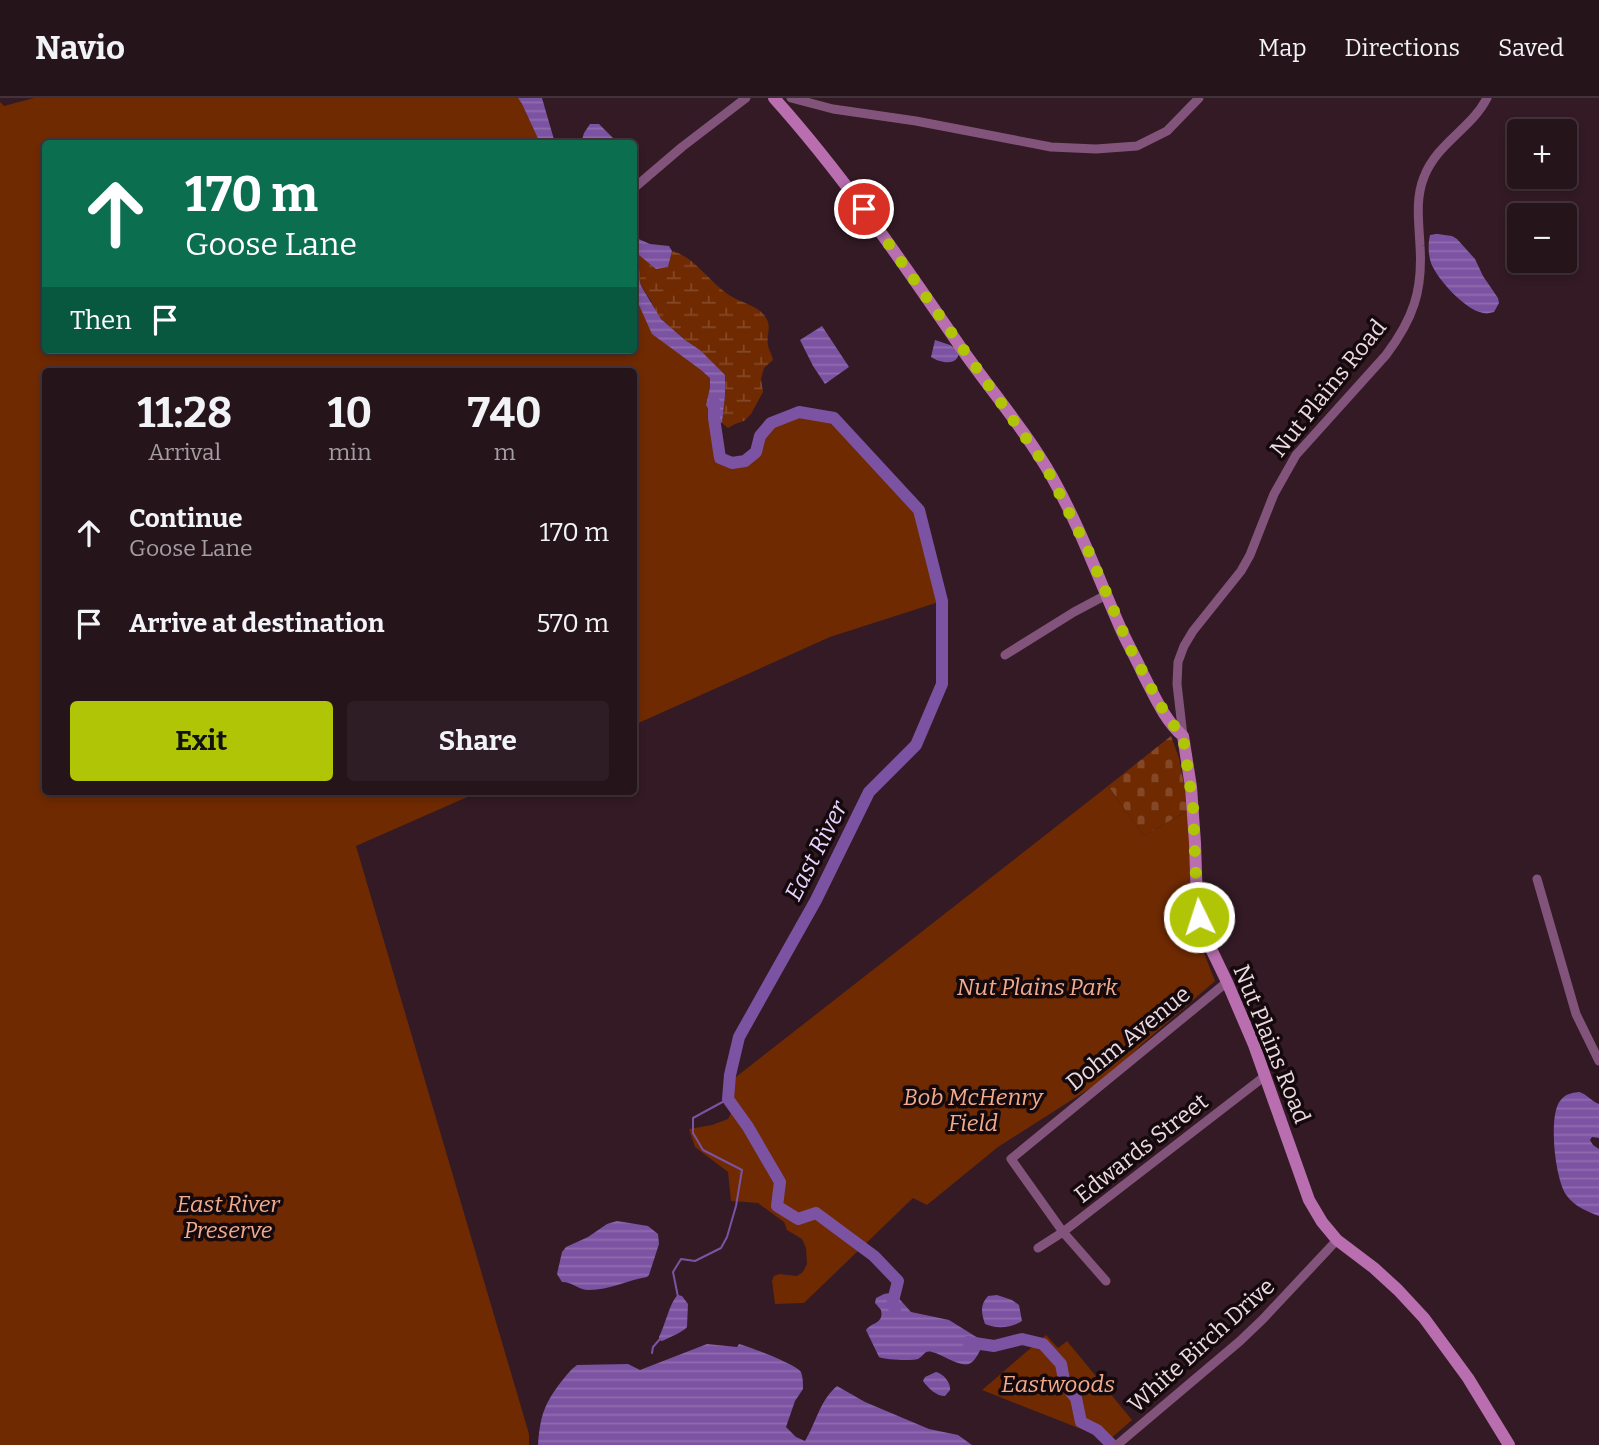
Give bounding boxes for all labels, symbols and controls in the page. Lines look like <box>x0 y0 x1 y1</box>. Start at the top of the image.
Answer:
text: Navio <box>35 28 125 68</box>
text: Map <box>1258 34 1307 62</box>
text: Directions <box>1345 34 1460 62</box>
text: Saved <box>1498 34 1564 62</box>
map controls <box>1507 119 1577 273</box>
button: + <box>1507 119 1577 189</box>
text: 170 m <box>185 165 318 224</box>
icon: ahead <box>70 168 161 259</box>
pin <box>834 179 894 239</box>
icon: arrive <box>845 190 883 228</box>
button: − <box>1507 203 1577 273</box>
text: Goose Lane <box>185 225 357 263</box>
icon: arrive <box>146 301 184 339</box>
text: Then <box>70 305 132 336</box>
street label: Nut Plains Road <box>1264 313 1392 462</box>
text: 11:28 <box>137 388 232 438</box>
text: 10 <box>327 388 372 438</box>
text: 740 <box>467 388 542 438</box>
text: Arrival <box>148 438 221 466</box>
text: min <box>328 438 372 466</box>
text: m <box>494 438 516 466</box>
text: Continue <box>129 503 243 534</box>
icon: ahead <box>70 514 108 552</box>
text: 170 m <box>539 517 609 548</box>
text: Goose Lane <box>129 534 253 562</box>
icon: arrive <box>70 605 108 643</box>
text: Arrive at destination <box>129 608 384 639</box>
text: 570 m <box>536 608 609 639</box>
button: Exit <box>70 701 333 781</box>
button: Share <box>347 701 609 781</box>
water label: East River <box>779 796 853 905</box>
position arrow <box>1162 880 1236 954</box>
street label: Nut Plains Road <box>1227 961 1317 1128</box>
park label: Nut Plains Park <box>957 973 1118 1001</box>
street label: Dohm Avenue <box>1060 980 1196 1096</box>
park label: Bob McHenry Field <box>903 1083 1044 1137</box>
street label: Edwards Street <box>1069 1087 1213 1209</box>
park label: East River Preserve <box>176 1190 281 1244</box>
street label: White Birch Drive <box>1122 1272 1280 1418</box>
park label: Eastwoods <box>1001 1370 1115 1398</box>

